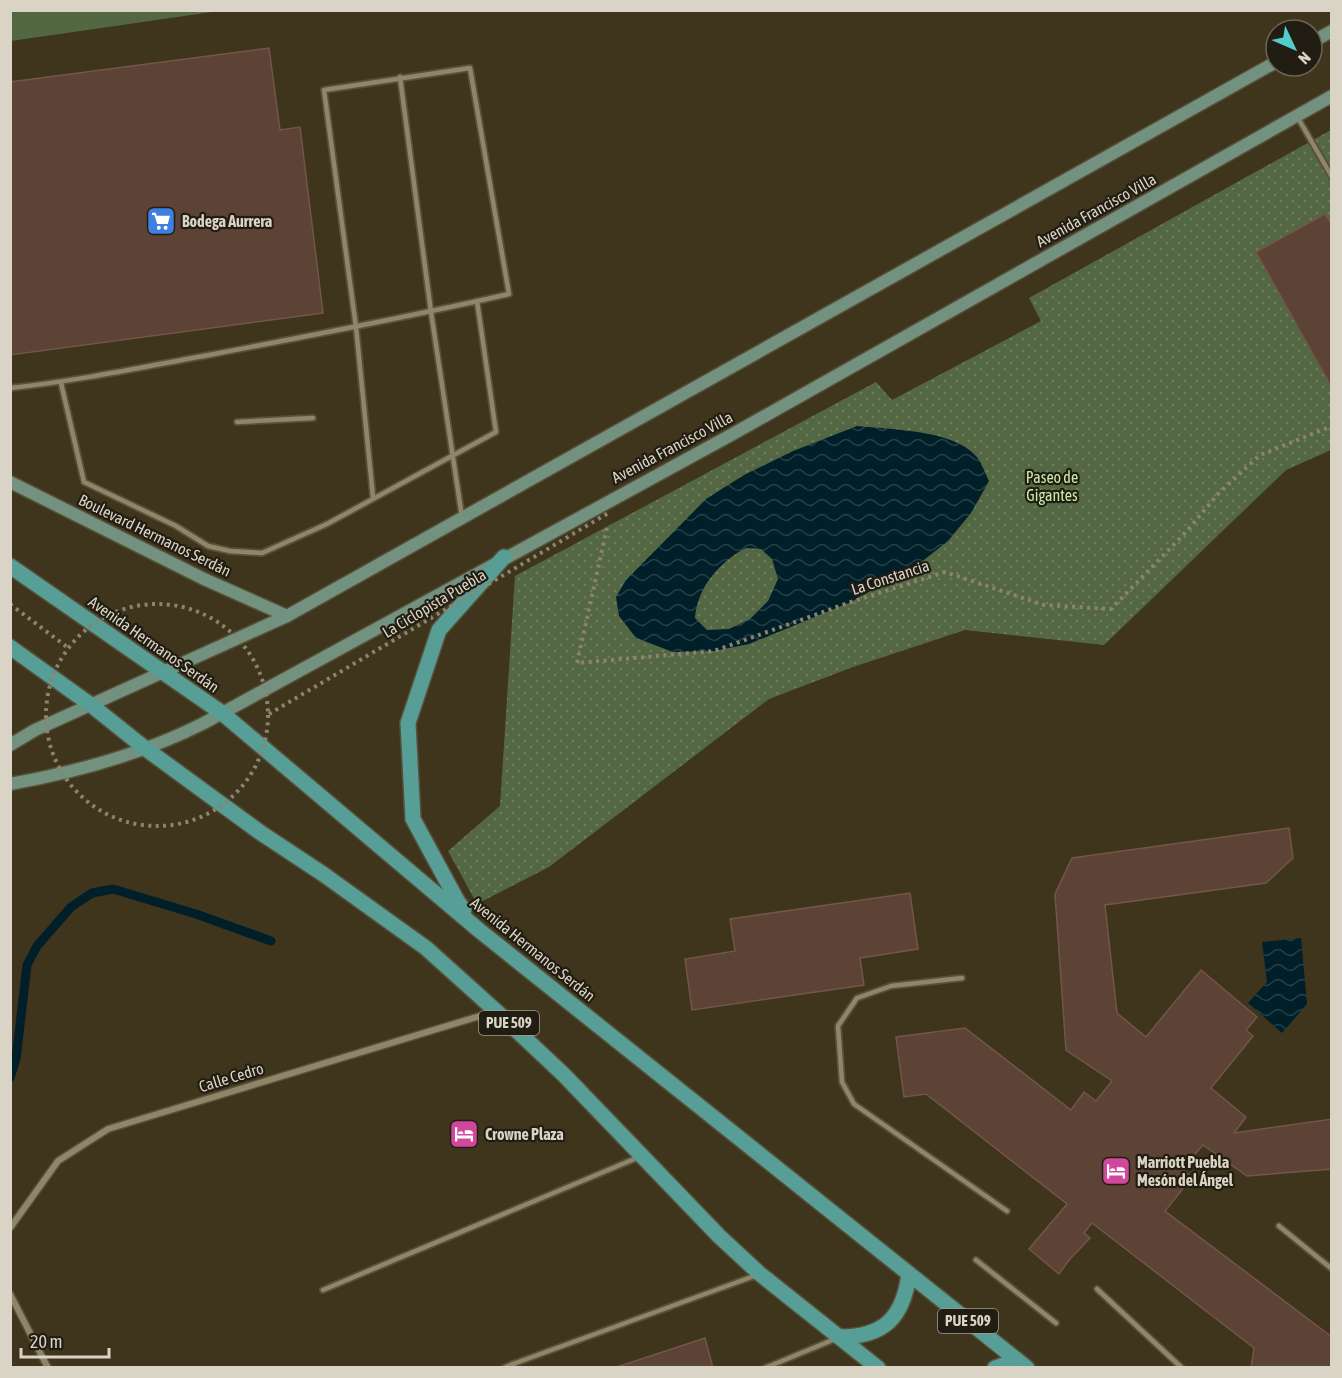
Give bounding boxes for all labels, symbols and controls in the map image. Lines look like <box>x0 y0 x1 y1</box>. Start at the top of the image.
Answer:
north arrow <box>1264 18 1324 78</box>
text: N <box>1295 49 1315 68</box>
street label: Avenida Francisco Villa <box>1033 170 1159 250</box>
supermarket icon: Bodega Aurrera <box>145 205 177 237</box>
place label: Bodega Aurrera <box>182 212 272 230</box>
street label: Avenida Francisco Villa <box>609 408 735 486</box>
park label: Paseo de Gigantes <box>1026 468 1078 505</box>
street label: Boulevard Hermanos Serdán <box>76 490 234 580</box>
street label: La Constancia <box>849 556 931 598</box>
street label: La Ciclopista Puebla <box>379 565 490 642</box>
street label: Avenida Hermanos Serdán <box>85 592 223 696</box>
street label: Avenida Hermanos Serdán <box>467 893 599 1005</box>
road number: PUE 509 <box>479 1011 539 1035</box>
street label: Calle Cedro <box>197 1059 265 1095</box>
hotel icon: Crowne Plaza <box>448 1118 480 1150</box>
place label: Crowne Plaza <box>485 1125 564 1143</box>
place label: Marriott Puebla Mesón del Ángel <box>1137 1153 1234 1189</box>
hotel icon: Marriott Puebla Mesón del Ángel <box>1100 1155 1132 1187</box>
road number: PUE 509 <box>938 1309 998 1333</box>
scale bar <box>21 1321 110 1359</box>
text: 20 m <box>30 1331 62 1352</box>

